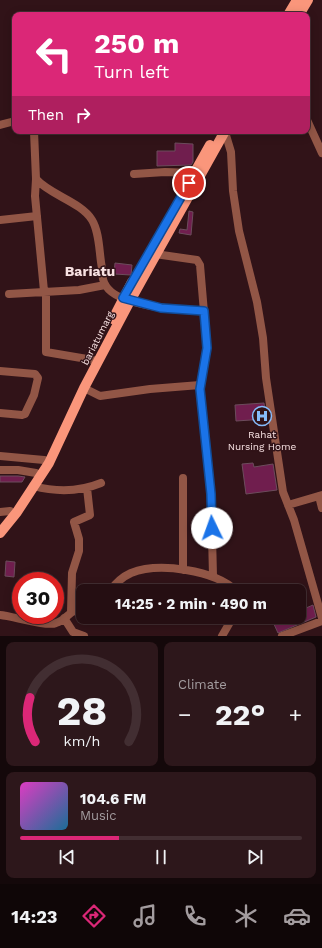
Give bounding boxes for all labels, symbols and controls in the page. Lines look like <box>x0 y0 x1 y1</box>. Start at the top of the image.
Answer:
text: 250 m <box>94 27 179 60</box>
icon: left <box>28 28 80 80</box>
text: Turn left <box>94 61 169 82</box>
icon: right <box>72 104 94 126</box>
text: Then <box>28 106 64 124</box>
pin <box>172 166 206 200</box>
icon: arrive <box>178 172 200 194</box>
district label: Bariatu <box>65 263 115 279</box>
street label: bariatumarg <box>79 309 116 367</box>
hospital icon: Rahat Nursing Home <box>251 405 273 427</box>
place label: Rahat Nursing Home <box>228 429 297 452</box>
position arrow <box>191 507 233 549</box>
speed limit sign: 30 <box>12 572 64 624</box>
text: 14:25 · 2 min · 490 m <box>115 595 267 613</box>
text: Climate <box>178 677 227 692</box>
text: 28 <box>57 686 107 735</box>
text: 22° <box>215 697 265 732</box>
text: − <box>178 702 191 727</box>
text: + <box>289 702 302 727</box>
text: km/h <box>64 733 100 749</box>
text: 104.6 FM <box>80 790 146 808</box>
text: Music <box>80 808 117 823</box>
icon: previous <box>56 846 78 868</box>
icon: pause <box>150 846 172 868</box>
icon: next <box>244 846 266 868</box>
icon: directions <box>80 902 108 930</box>
icon: music <box>131 902 159 930</box>
icon: phone <box>181 902 209 930</box>
icon: climate <box>232 902 260 930</box>
icon: car <box>283 902 311 930</box>
text: 14:23 <box>11 906 58 927</box>

